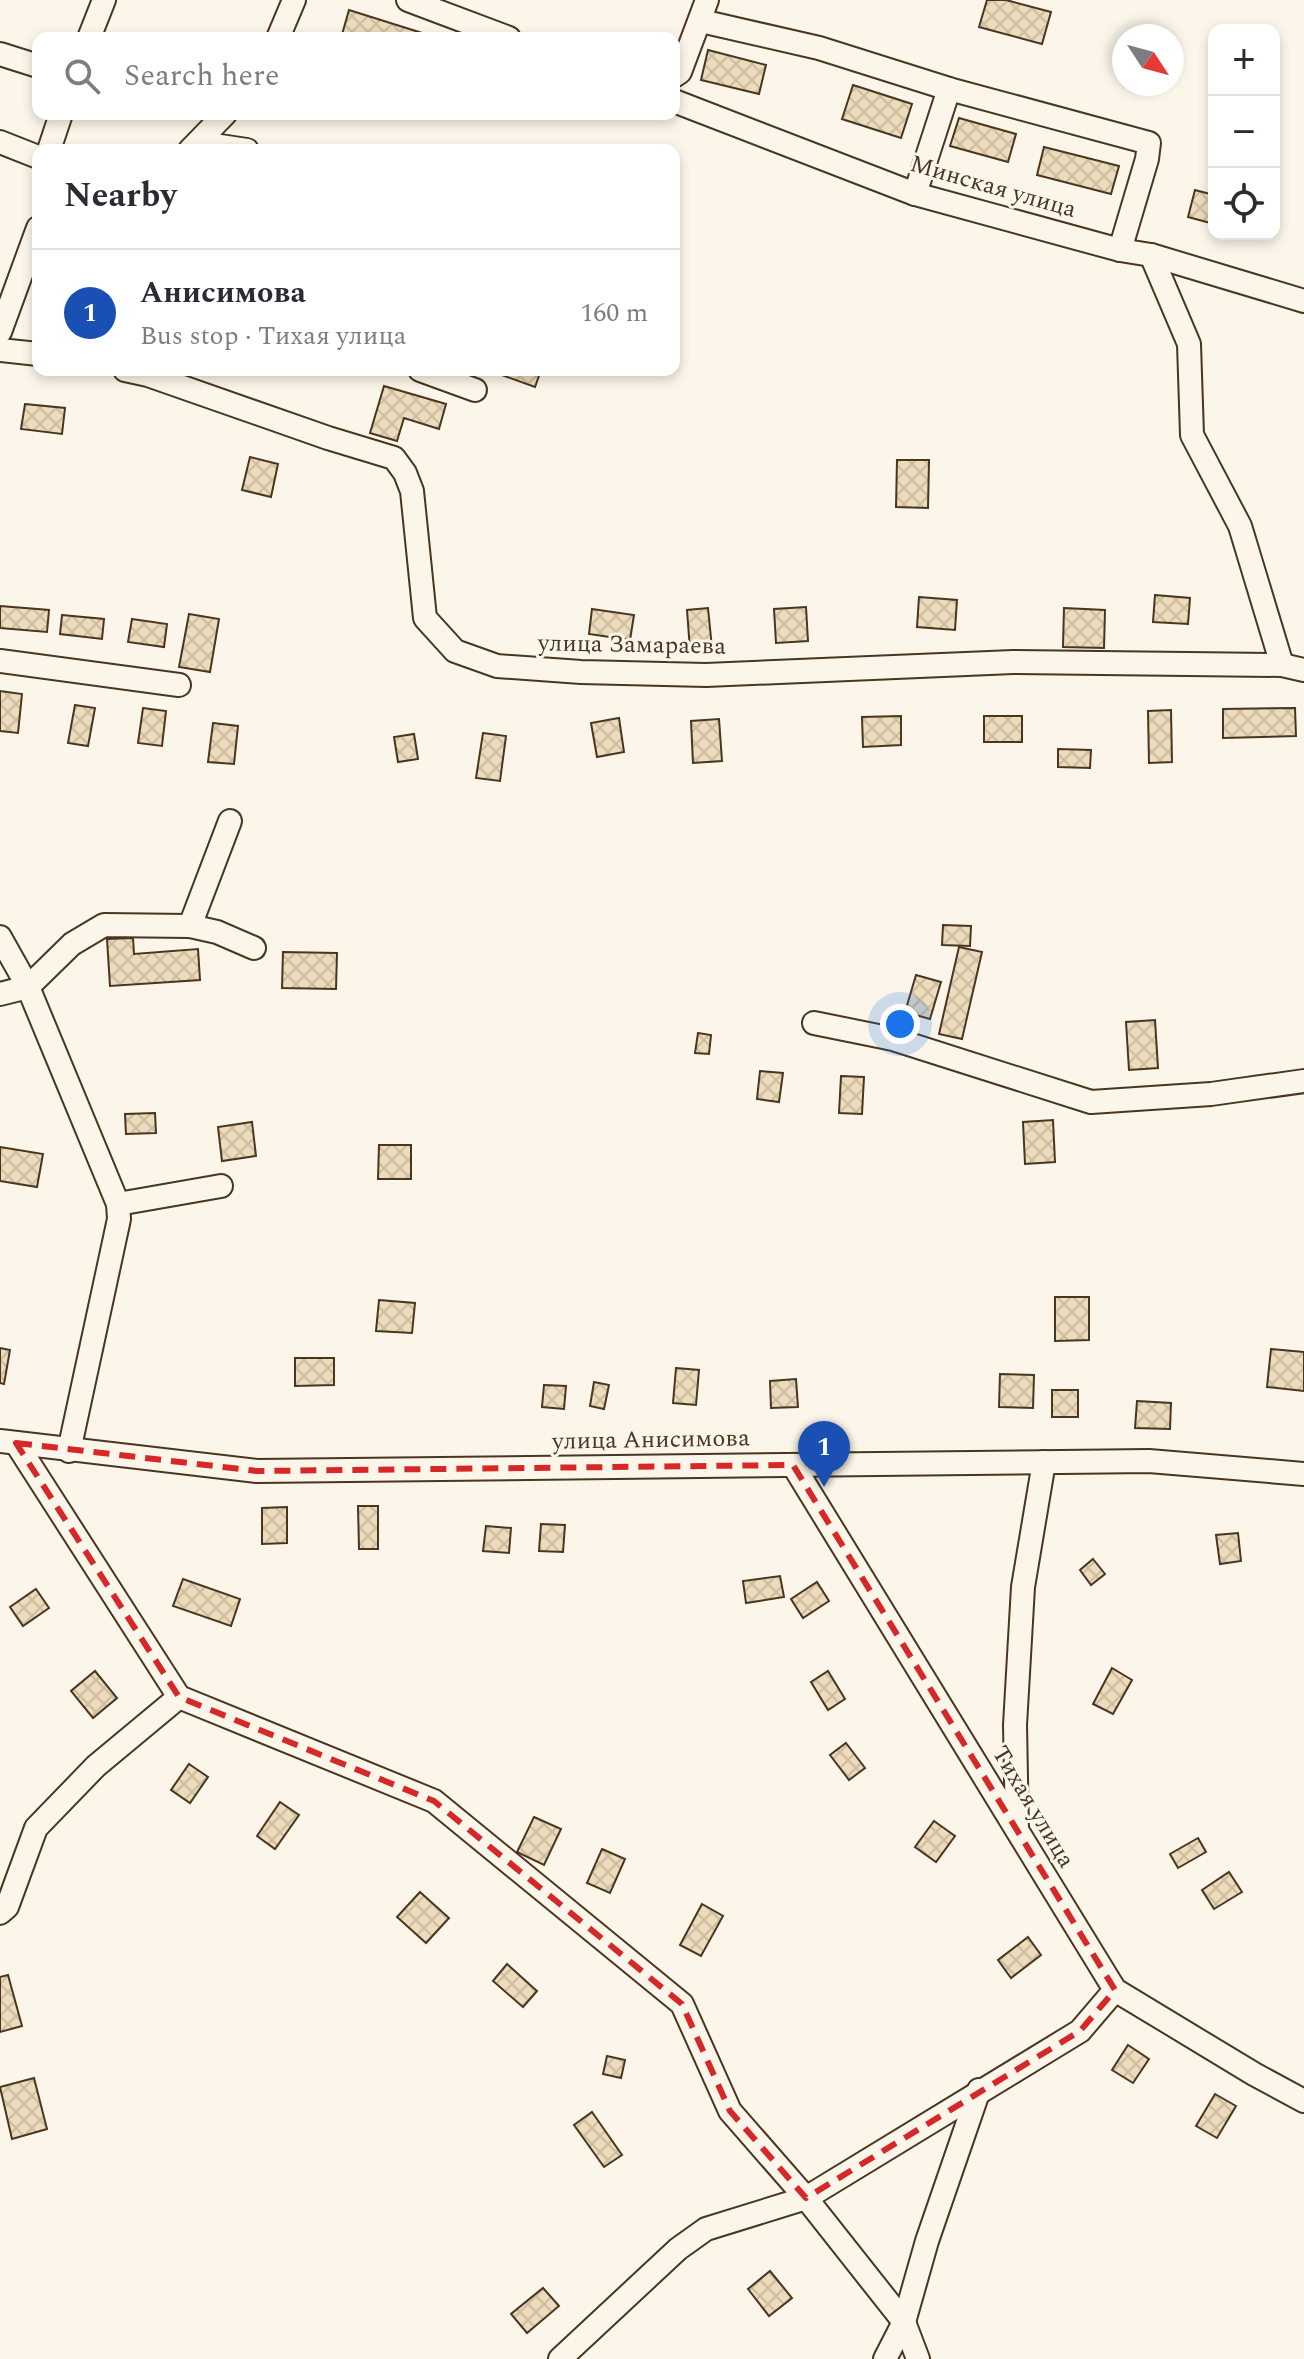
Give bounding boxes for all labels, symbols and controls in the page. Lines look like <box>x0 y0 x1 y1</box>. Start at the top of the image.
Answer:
north arrow <box>1112 24 1184 96</box>
map controls <box>1208 24 1280 240</box>
button: + <box>1208 24 1280 96</box>
search box <box>32 32 680 120</box>
text: Search here <box>124 53 280 99</box>
icon: search <box>60 54 104 98</box>
button: − <box>1208 96 1280 168</box>
street label: Минская улица <box>906 146 1081 228</box>
button: locate <box>1208 168 1280 240</box>
text: Nearby <box>64 170 177 222</box>
text: Анисимова <box>140 270 306 316</box>
text: 1 <box>83 293 97 333</box>
text: 160 m <box>580 293 648 333</box>
text: Bus stop · Тихая улица <box>140 316 406 356</box>
street label: улица Замараева <box>537 625 727 665</box>
your location <box>880 1004 920 1044</box>
street label: улица Анисимова <box>551 1420 750 1460</box>
pin: 1 <box>798 1421 850 1487</box>
street label: Тихая улица <box>982 1739 1084 1875</box>

